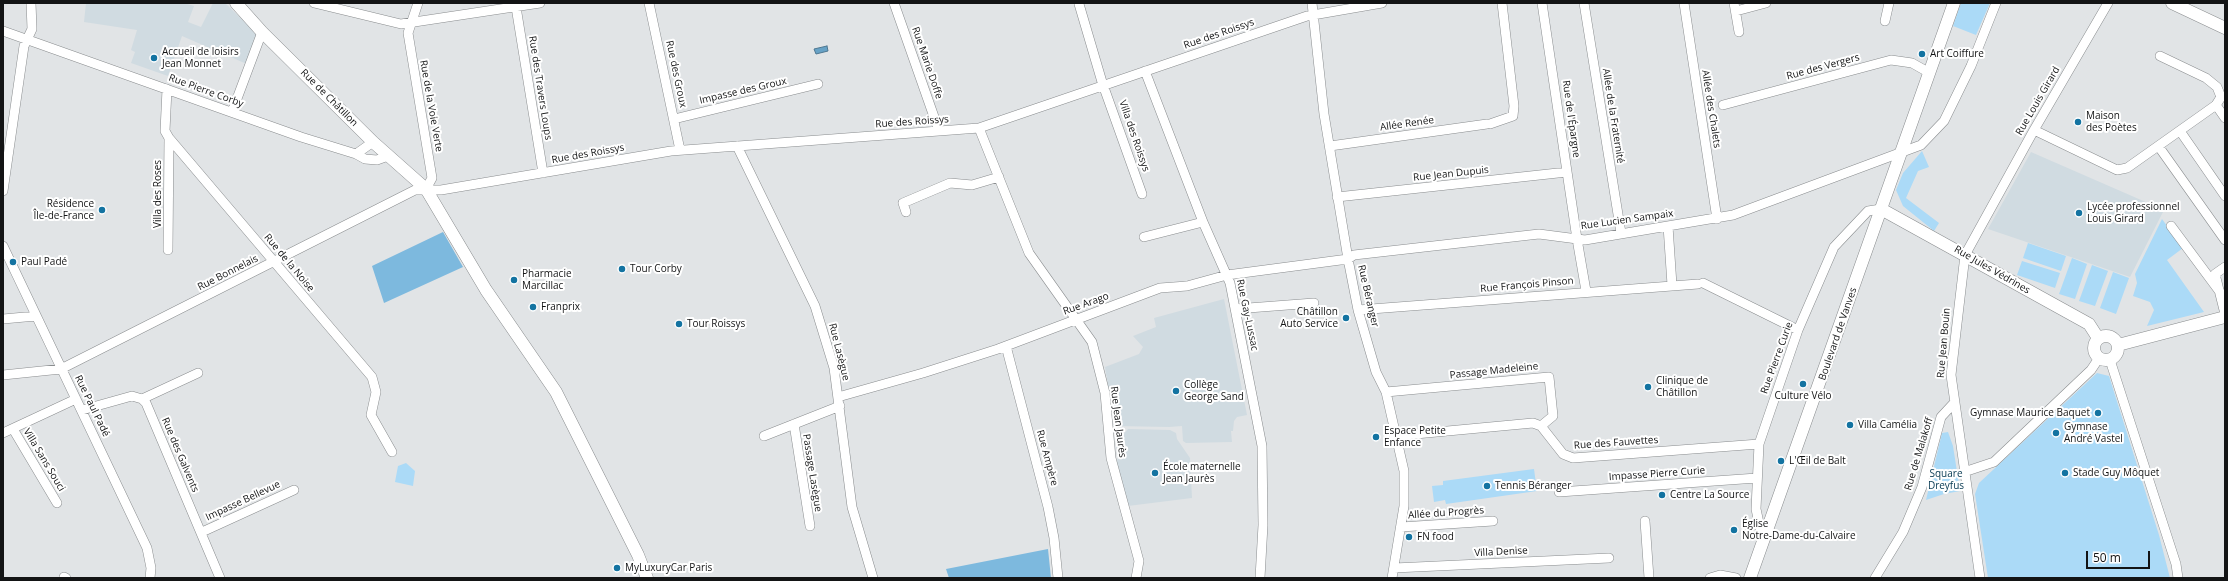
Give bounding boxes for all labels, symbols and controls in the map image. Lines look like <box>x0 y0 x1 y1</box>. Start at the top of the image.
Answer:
street label: Rue des Roissys <box>1182 16 1256 52</box>
street label: Rue Marie Doffe <box>909 25 945 101</box>
street label: Rue des Travers Loups <box>526 35 554 141</box>
street label: Rue des Groux <box>663 39 689 109</box>
place label: Accueil de loisirs Jean Monnet <box>162 46 239 70</box>
place label: Art Coiffure <box>1930 48 1984 60</box>
marker: Art Coiffure <box>1917 49 1927 59</box>
street label: Rue des Vergers <box>1785 51 1861 83</box>
marker: Accueil de loisirs Jean Monnet <box>149 53 159 63</box>
street label: Rue de la Voie Verte <box>417 59 445 153</box>
street label: Rue Louis Girard <box>2013 64 2063 138</box>
street label: Rue de Châtillon <box>298 67 360 129</box>
street label: Allée de la Fraternité <box>1600 68 1626 164</box>
street label: Allée des Chalets <box>1699 69 1723 149</box>
street label: Rue Pierre Corby <box>167 72 245 110</box>
street label: Impasse des Groux <box>698 75 788 107</box>
street label: Rue de l'Épargne <box>1560 80 1582 158</box>
street label: Villa des Roissys <box>1116 99 1152 173</box>
place label: Maison des Poètes <box>2086 110 2137 134</box>
street label: Rue des Roissys <box>875 113 949 131</box>
street label: Allée Renée <box>1379 114 1435 134</box>
marker: Maison des Poètes <box>2073 117 2083 127</box>
street label: Rue des Roissys <box>551 142 625 166</box>
street label: Villa des Roses <box>152 160 164 228</box>
street label: Rue Jean Dupuis <box>1413 164 1489 184</box>
place label: Résidence Île-de-France <box>34 198 94 222</box>
place label: Lycée professionnel Louis Girard <box>2087 201 2180 224</box>
marker: Résidence Île-de-France <box>97 205 107 215</box>
street label: Rue Lucien Sampaix <box>1580 208 1674 232</box>
marker: Lycée professionnel Louis Girard <box>2074 208 2084 218</box>
street label: Rue de la Noise <box>261 232 317 294</box>
street label: Rue Jules Védrines <box>1952 243 2032 297</box>
street label: Rue Bonnelais <box>196 253 260 293</box>
place label: Paul Padé <box>21 256 67 268</box>
marker: Paul Padé <box>8 257 18 267</box>
place label: Tour Corby <box>630 263 682 275</box>
marker: Tour Corby <box>617 264 627 274</box>
street label: Rue Béranger <box>1355 264 1381 328</box>
place label: Pharmacie Marcillac <box>522 268 572 292</box>
marker: Pharmacie Marcillac <box>509 275 519 285</box>
street label: Rue François Pinson <box>1480 275 1574 295</box>
street label: Rue Gay-Lussac <box>1234 278 1260 352</box>
street label: Boulevard de Vanves <box>1816 286 1860 382</box>
street label: Rue Arago <box>1061 290 1111 318</box>
place label: Franprix <box>541 301 580 313</box>
marker: Franprix <box>528 302 538 312</box>
place label: Châtillon Auto Service <box>1280 306 1338 330</box>
street label: Rue Jean Bouin <box>1935 307 1953 379</box>
marker: Châtillon Auto Service <box>1341 313 1351 323</box>
place label: Tour Roissys <box>687 318 745 330</box>
marker: Tour Roissys <box>674 319 684 329</box>
street label: Rue Pierre Curie <box>1758 320 1796 396</box>
street label: Rue Lasègue <box>826 322 852 382</box>
street label: Passage Madeleine <box>1449 360 1539 382</box>
street label: Rue Paul Padé <box>72 373 112 439</box>
place label: Clinique de Châtillon <box>1656 375 1708 398</box>
place label: Collège George Sand <box>1184 379 1244 402</box>
marker: Culture Vélo <box>1798 379 1808 389</box>
marker: Clinique de Châtillon <box>1643 382 1653 392</box>
street label: Rue Jean Jaurès <box>1108 386 1128 458</box>
marker: Collège George Sand <box>1171 386 1181 396</box>
place label: Culture Vélo <box>1774 390 1832 402</box>
place label: Gymnase Maurice Baquet <box>1970 407 2090 419</box>
marker: Gymnase Maurice Baquet <box>2093 408 2103 418</box>
street label: Rue des Galvents <box>159 416 201 494</box>
street label: Rue de Malakoff <box>1902 416 1936 492</box>
place label: Villa Camélia <box>1858 419 1917 431</box>
marker: Villa Camélia <box>1845 420 1855 430</box>
place label: Gymnase André Vastel <box>2064 421 2123 444</box>
place label: Espace Petite Enfance <box>1384 425 1446 448</box>
street label: Villa Sans Souci <box>21 426 67 494</box>
marker: Gymnase André Vastel <box>2051 428 2061 438</box>
street label: Rue Ampère <box>1034 429 1060 487</box>
marker: Espace Petite Enfance <box>1371 432 1381 442</box>
street label: Passage Lasègue <box>800 433 824 513</box>
street label: Rue des Fauvettes <box>1573 434 1659 452</box>
place label: L'Œil de Balt <box>1789 455 1846 467</box>
marker: L'Œil de Balt <box>1776 456 1786 466</box>
place label: École maternelle Jean Jaurès <box>1163 461 1241 484</box>
street label: Impasse Pierre Curie <box>1608 465 1706 483</box>
place label: Stade Guy Môquet <box>2073 467 2159 479</box>
marker: École maternelle Jean Jaurès <box>1150 468 1160 478</box>
park label: Square Dreyfus <box>1928 468 1964 492</box>
marker: Stade Guy Môquet <box>2060 468 2070 478</box>
street label: Impasse Bellevue <box>204 478 282 524</box>
place label: Tennis Béranger <box>1495 480 1571 492</box>
marker: Tennis Béranger <box>1482 481 1492 491</box>
place label: Centre La Source <box>1670 489 1749 501</box>
marker: Centre La Source <box>1657 490 1667 500</box>
street label: Allée du Progrès <box>1408 504 1484 522</box>
place label: Église Notre-Dame-du-Calvaire <box>1742 518 1856 542</box>
marker: Église Notre-Dame-du-Calvaire <box>1729 525 1739 535</box>
place label: FN food <box>1417 531 1454 543</box>
marker: FN food <box>1404 532 1414 542</box>
scale bar <box>2088 543 2152 569</box>
street label: Villa Denise <box>1474 545 1528 559</box>
text: 50 m <box>2093 549 2121 566</box>
place label: MyLuxuryCar Paris <box>625 562 712 574</box>
marker: MyLuxuryCar Paris <box>612 563 622 573</box>

